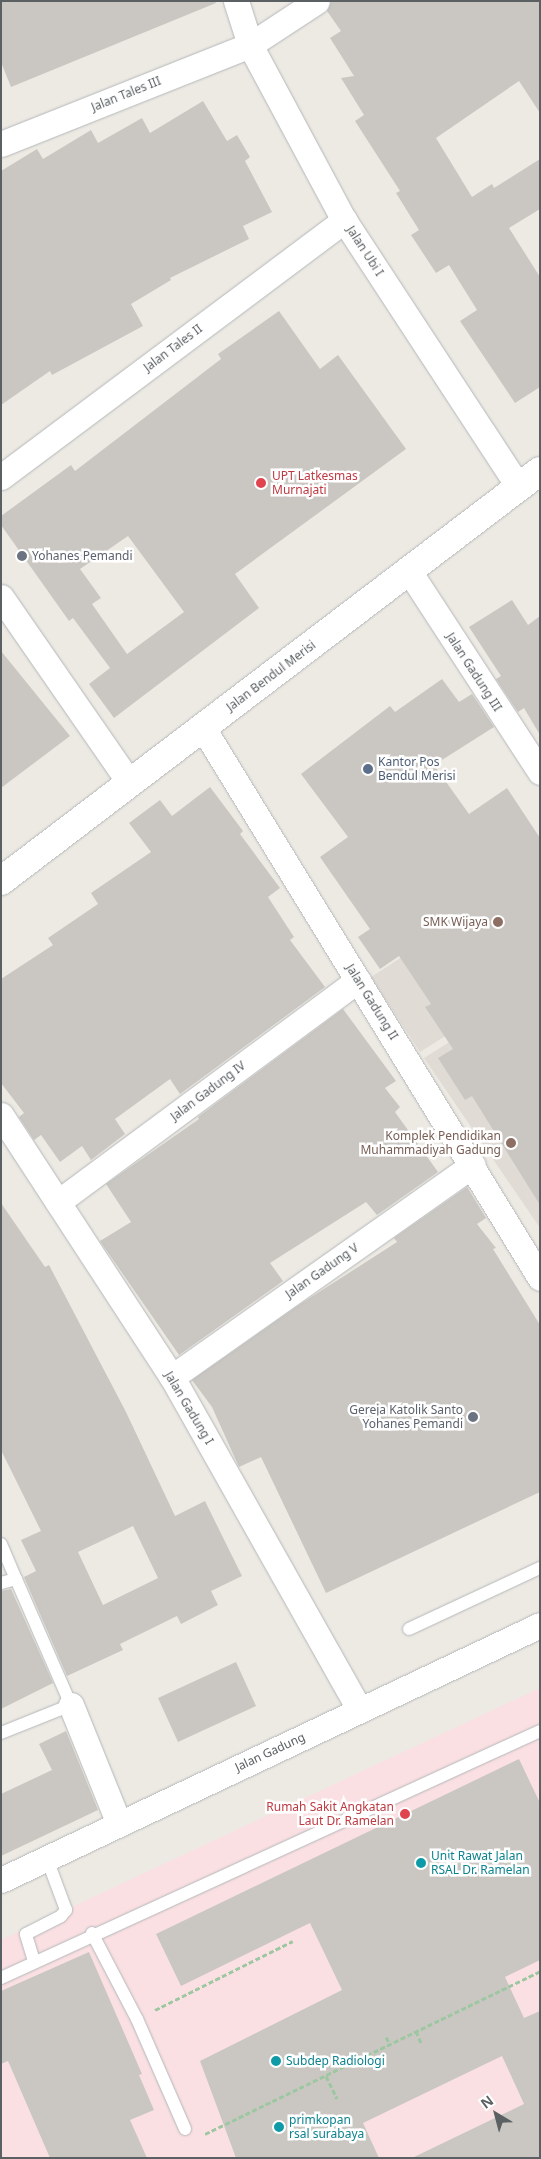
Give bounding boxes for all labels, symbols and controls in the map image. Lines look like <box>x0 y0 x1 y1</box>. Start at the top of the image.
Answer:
street label: Jalan Tales III <box>89 74 163 114</box>
street label: Jalan Ubi I <box>343 223 387 279</box>
street label: Jalan Tales II <box>141 321 205 375</box>
place label: UPT Latkesmas Murnajati <box>272 469 358 497</box>
marker: UPT Latkesmas Murnajati <box>254 476 268 490</box>
place label: Yohanes Pemandi <box>32 549 133 563</box>
marker: Yohanes Pemandi <box>16 550 28 562</box>
street label: Jalan Gadung III <box>443 630 505 714</box>
street label: Jalan Bendul Merisi <box>224 638 318 714</box>
place label: Kantor Pos Bendul Merisi <box>378 755 456 783</box>
marker: Kantor Pos Bendul Merisi <box>362 763 374 775</box>
place label: SMK Wijaya <box>423 915 488 929</box>
marker: SMK Wijaya <box>492 916 504 928</box>
street label: Jalan Gadung II <box>343 961 401 1043</box>
street label: Jalan Gadung IV <box>168 1058 248 1124</box>
place label: Komplek Pendidikan Muhammadiyah Gadung <box>360 1129 501 1157</box>
marker: Komplek Pendidikan Muhammadiyah Gadung <box>505 1137 517 1149</box>
street label: Jalan Gadung V <box>283 1241 361 1301</box>
street label: Jalan Gadung I <box>162 1369 216 1447</box>
place label: Gereja Katolik Santo Yohanes Pemandi <box>349 1403 463 1431</box>
marker: Gereja Katolik Santo Yohanes Pemandi <box>467 1411 479 1423</box>
street label: Jalan Gadung <box>233 1730 307 1774</box>
place label: Rumah Sakit Angkatan Laut Dr. Ramelan <box>266 1800 394 1828</box>
marker: Rumah Sakit Angkatan Laut Dr. Ramelan <box>398 1807 412 1821</box>
place label: Unit Rawat Jalan RSAL Dr. Ramelan <box>431 1849 530 1877</box>
marker: Unit Rawat Jalan RSAL Dr. Ramelan <box>415 1857 427 1869</box>
place label: Subdep Radiologi <box>286 2054 385 2068</box>
marker: Subdep Radiologi <box>270 2055 282 2067</box>
north arrow <box>471 2089 521 2139</box>
text: N <box>476 2091 497 2113</box>
place label: primkopan rsal surabaya <box>289 2113 364 2141</box>
marker: primkopan rsal surabaya <box>273 2121 285 2133</box>

